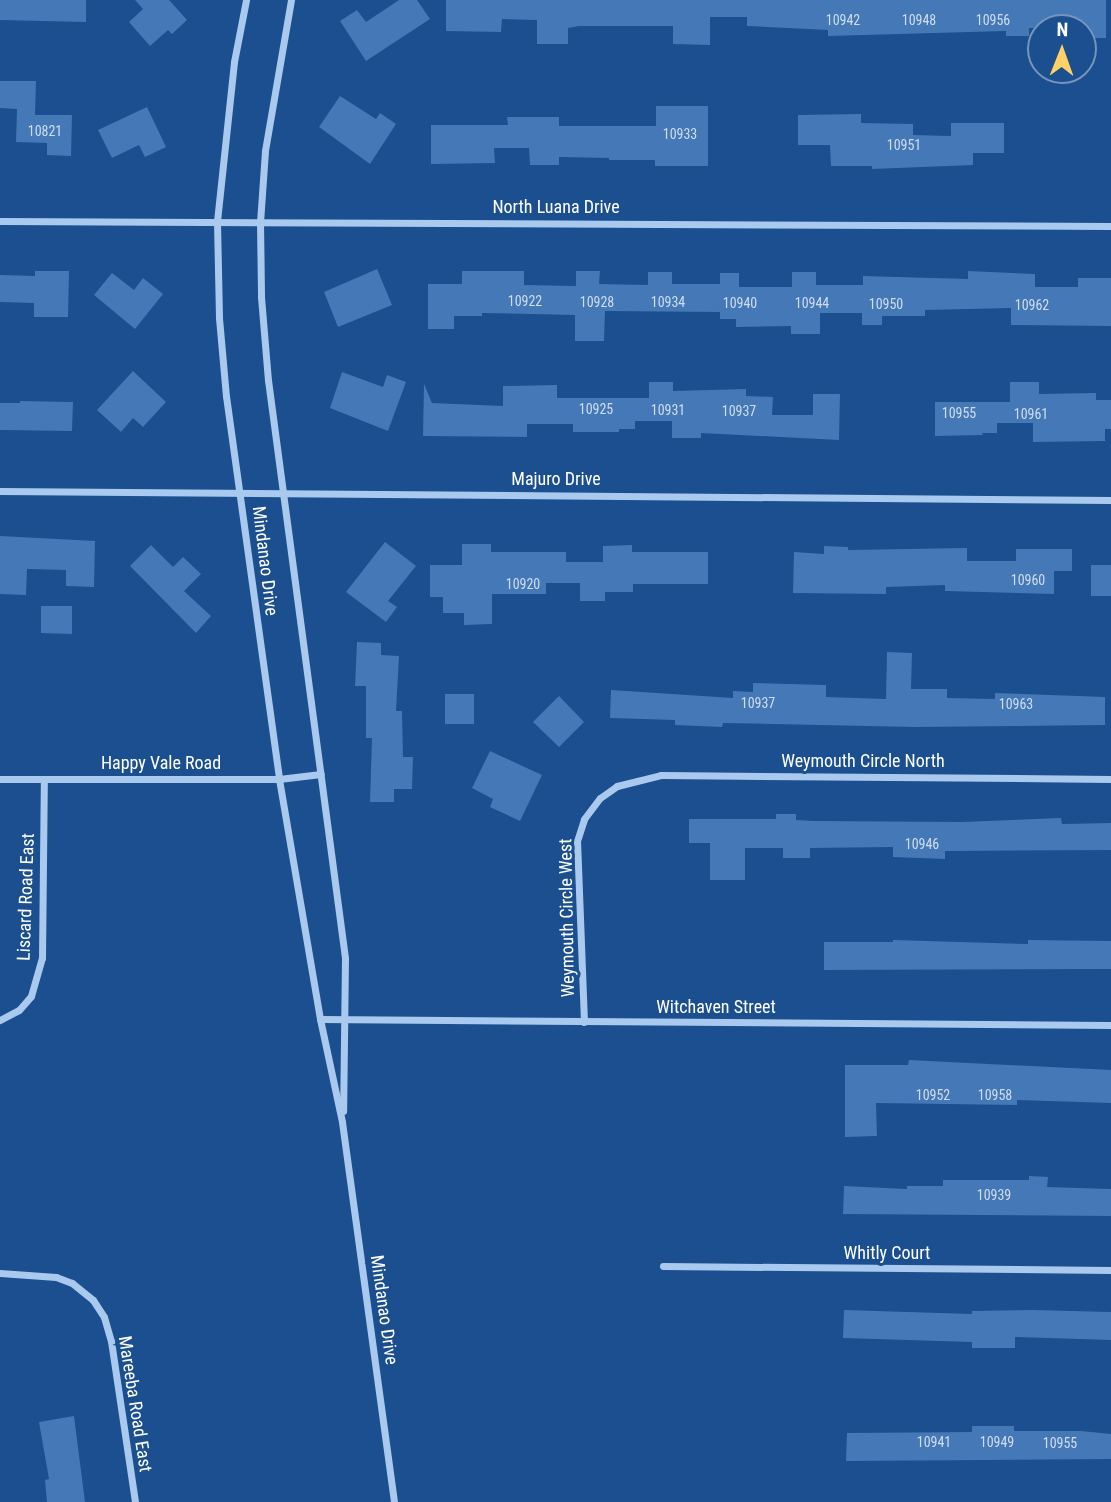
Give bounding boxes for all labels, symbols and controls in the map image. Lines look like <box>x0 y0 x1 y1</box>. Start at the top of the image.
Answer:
house number: 10942 <box>826 12 860 28</box>
house number: 10948 <box>902 12 936 28</box>
house number: 10956 <box>976 12 1010 28</box>
north arrow <box>1027 14 1097 84</box>
text: N <box>1056 18 1068 41</box>
house number: 10821 <box>28 123 62 139</box>
house number: 10933 <box>663 126 697 142</box>
house number: 10951 <box>887 137 921 153</box>
street label: North Luana Drive <box>492 196 620 218</box>
house number: 10922 <box>508 293 542 309</box>
house number: 10928 <box>580 294 614 310</box>
house number: 10934 <box>651 294 685 310</box>
house number: 10940 <box>723 295 757 311</box>
house number: 10944 <box>795 295 829 311</box>
house number: 10950 <box>869 296 903 312</box>
house number: 10962 <box>1015 297 1049 313</box>
house number: 10925 <box>579 401 613 417</box>
house number: 10931 <box>651 402 685 418</box>
house number: 10937 <box>722 403 756 419</box>
house number: 10955 <box>942 405 976 421</box>
house number: 10961 <box>1014 406 1048 422</box>
street label: Majuro Drive <box>511 468 601 490</box>
street label: Mindanao Drive <box>248 505 282 617</box>
house number: 10960 <box>1011 572 1045 588</box>
house number: 10920 <box>506 576 540 592</box>
house number: 10937 <box>741 695 775 711</box>
house number: 10963 <box>999 696 1033 712</box>
street label: Weymouth Circle North <box>781 750 945 772</box>
street label: Happy Vale Road <box>101 752 221 774</box>
street label: Liscard Road East <box>13 833 39 961</box>
house number: 10946 <box>905 836 939 852</box>
street label: Weymouth Circle West <box>555 838 579 998</box>
street label: Witchaven Street <box>656 996 776 1018</box>
house number: 10952 <box>916 1087 950 1103</box>
house number: 10958 <box>978 1087 1012 1103</box>
house number: 10939 <box>977 1187 1011 1203</box>
street label: Whitly Court <box>844 1242 930 1264</box>
street label: Mindanao Drive <box>366 1254 402 1366</box>
street label: Mareeba Road East <box>114 1334 156 1474</box>
house number: 10941 <box>917 1434 951 1450</box>
house number: 10949 <box>980 1434 1014 1450</box>
house number: 10955 <box>1043 1435 1077 1451</box>

